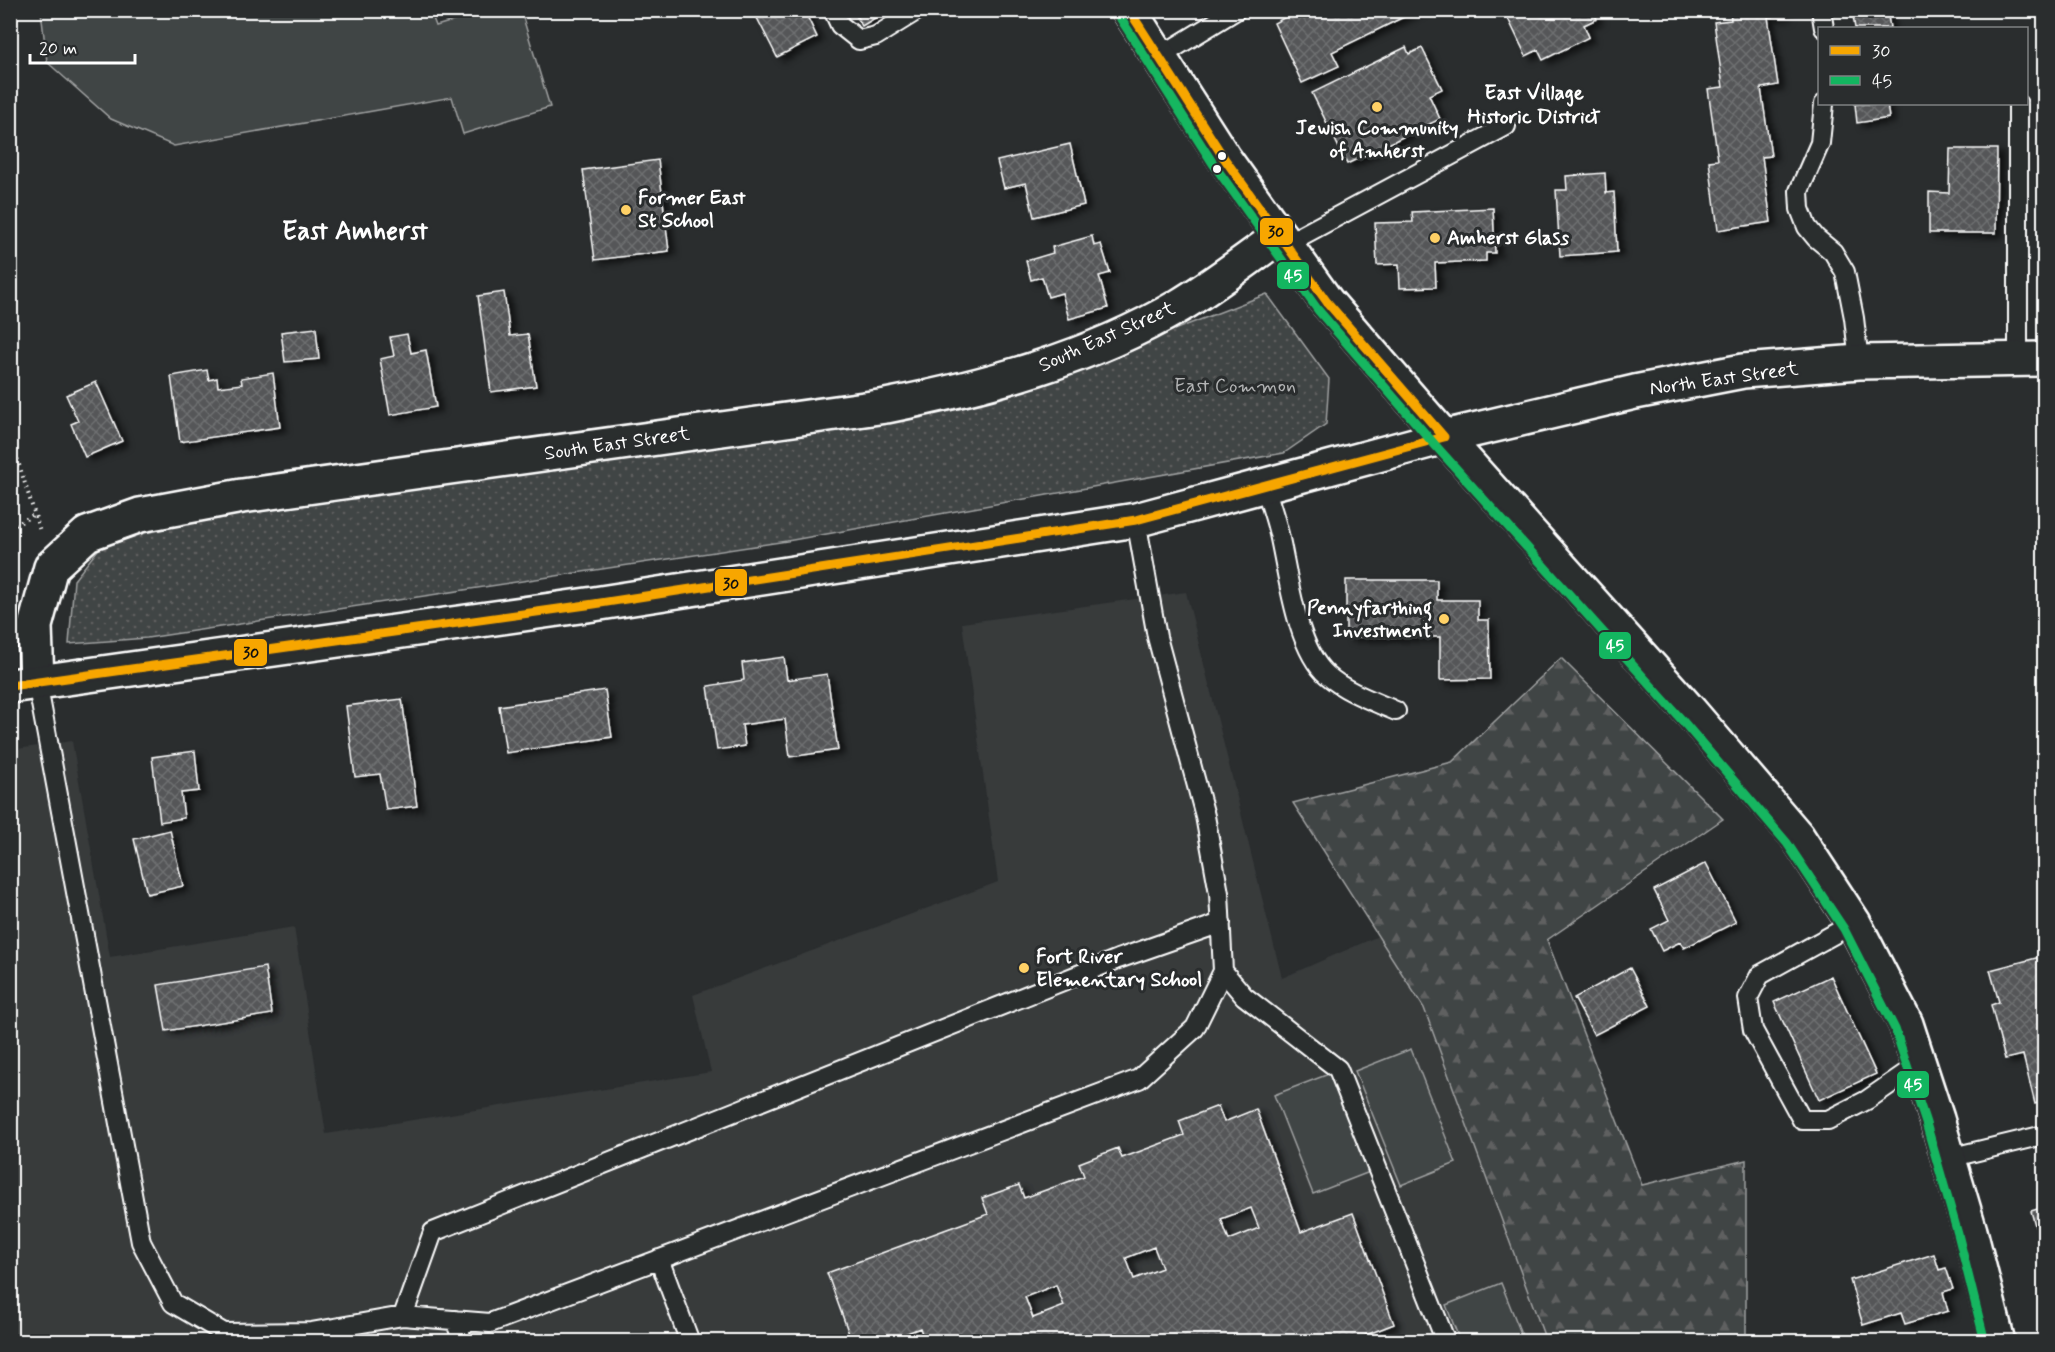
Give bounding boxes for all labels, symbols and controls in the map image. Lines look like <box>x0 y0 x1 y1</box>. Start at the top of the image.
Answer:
scale bar <box>30 27 135 65</box>
legend <box>1818 27 2028 105</box>
text: 20 m <box>39 37 77 61</box>
text: 30 <box>1872 40 1890 64</box>
text: 45 <box>1872 70 1892 94</box>
district label: East Village Historic District <box>1468 79 1601 131</box>
marker: Jewish Community of Amherst <box>1370 100 1384 114</box>
place label: Jewish Community of Amherst <box>1295 115 1459 165</box>
unlabelled marker <box>1216 150 1228 162</box>
unlabelled marker <box>1211 163 1223 175</box>
place label: Former East St School <box>638 185 746 235</box>
marker: Former East St School <box>619 203 633 217</box>
district label: East Amherst <box>282 215 429 249</box>
line badge: 30 <box>1259 217 1294 246</box>
text: 30 <box>1268 222 1284 243</box>
place label: Amherst Glass <box>1447 225 1569 252</box>
marker: Amherst Glass <box>1428 231 1442 245</box>
line badge: 45 <box>1276 261 1310 290</box>
text: 45 <box>1284 266 1302 287</box>
street label: South East Street <box>1034 295 1180 379</box>
street label: North East Street <box>1648 355 1800 403</box>
park label: East Common <box>1174 373 1296 400</box>
street label: South East Street <box>542 420 692 468</box>
line badge: 30 <box>714 568 748 597</box>
text: 30 <box>723 574 739 595</box>
place label: Pennyfarthing Investment <box>1307 595 1433 645</box>
marker: Pennyfarthing Investment <box>1437 612 1451 626</box>
line badge: 45 <box>1598 631 1632 660</box>
text: 45 <box>1606 636 1624 657</box>
line badge: 30 <box>233 638 268 667</box>
text: 30 <box>243 643 259 664</box>
place label: Fort River Elementary School <box>1036 944 1202 994</box>
marker: Fort River Elementary School <box>1017 961 1031 975</box>
line badge: 45 <box>1896 1070 1930 1099</box>
text: 45 <box>1904 1075 1922 1096</box>

